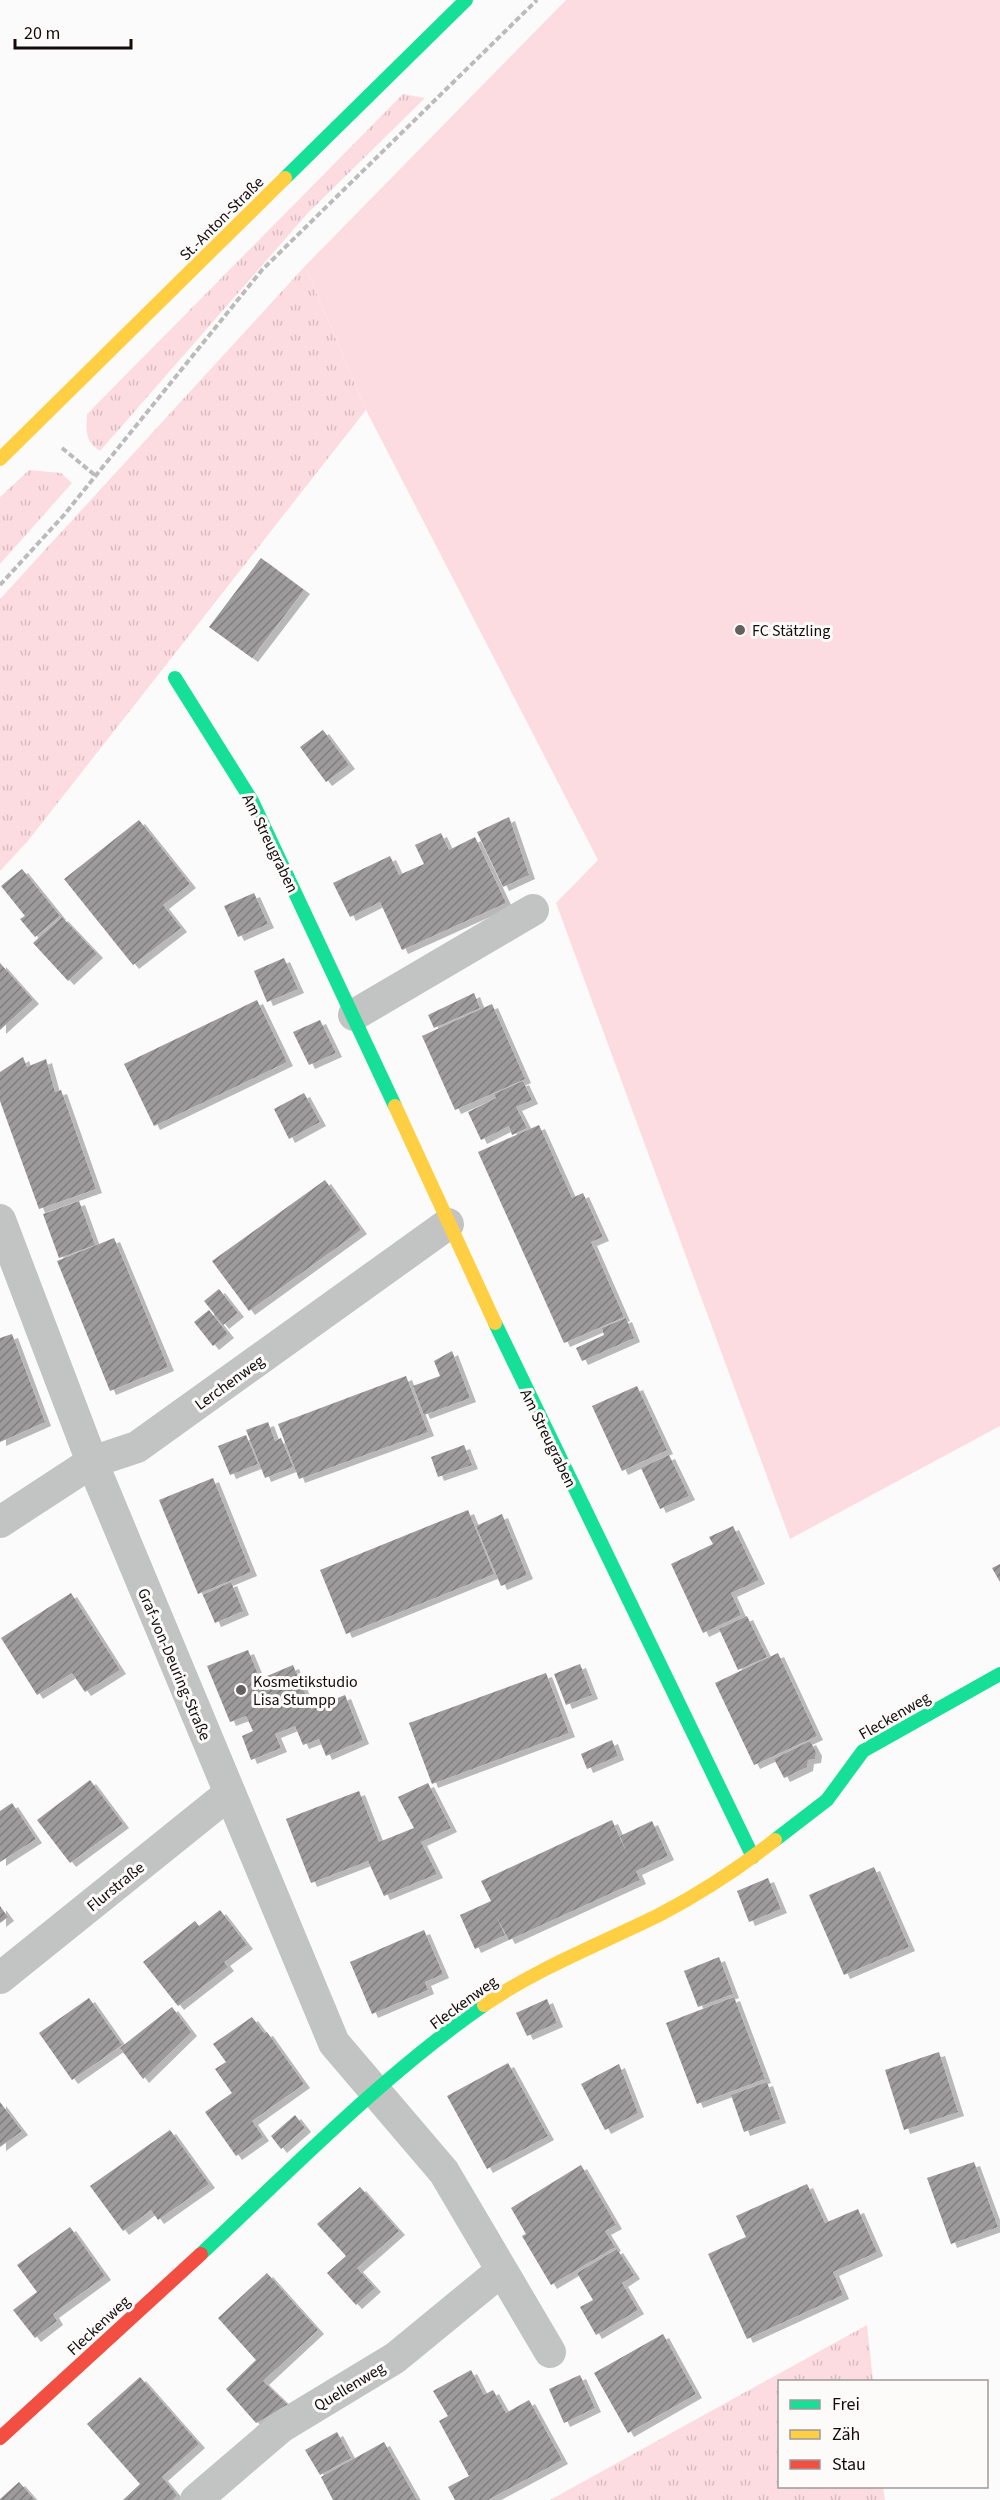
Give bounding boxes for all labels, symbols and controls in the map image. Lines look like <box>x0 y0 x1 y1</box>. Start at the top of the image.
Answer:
scale bar <box>15 12 130 50</box>
text: 20 m <box>24 21 60 46</box>
street label: St.-Anton-Straße <box>175 172 269 266</box>
place label: FC Stätzling <box>752 620 830 642</box>
marker: FC Stätzling <box>733 623 747 637</box>
street label: Am Streugraben <box>237 790 304 897</box>
street label: Lerchenweg <box>190 1350 269 1415</box>
street label: Am Streugraben <box>515 1385 582 1492</box>
street label: Graf-von-Deuring-Straße <box>132 1585 216 1744</box>
place label: Kosmetikstudio Lisa Stumpp <box>253 1671 358 1711</box>
marker: Kosmetikstudio Lisa Stumpp <box>234 1683 248 1697</box>
street label: Fleckenweg <box>855 1687 934 1745</box>
street label: Flurstraße <box>82 1857 149 1917</box>
street label: Fleckenweg <box>425 1971 502 2035</box>
street label: Fleckenweg <box>62 2291 135 2361</box>
street label: Quellenweg <box>310 2357 389 2417</box>
legend <box>778 2380 988 2488</box>
text: Frei <box>832 2392 860 2417</box>
text: Zäh <box>832 2422 860 2447</box>
text: Stau <box>832 2452 866 2477</box>

